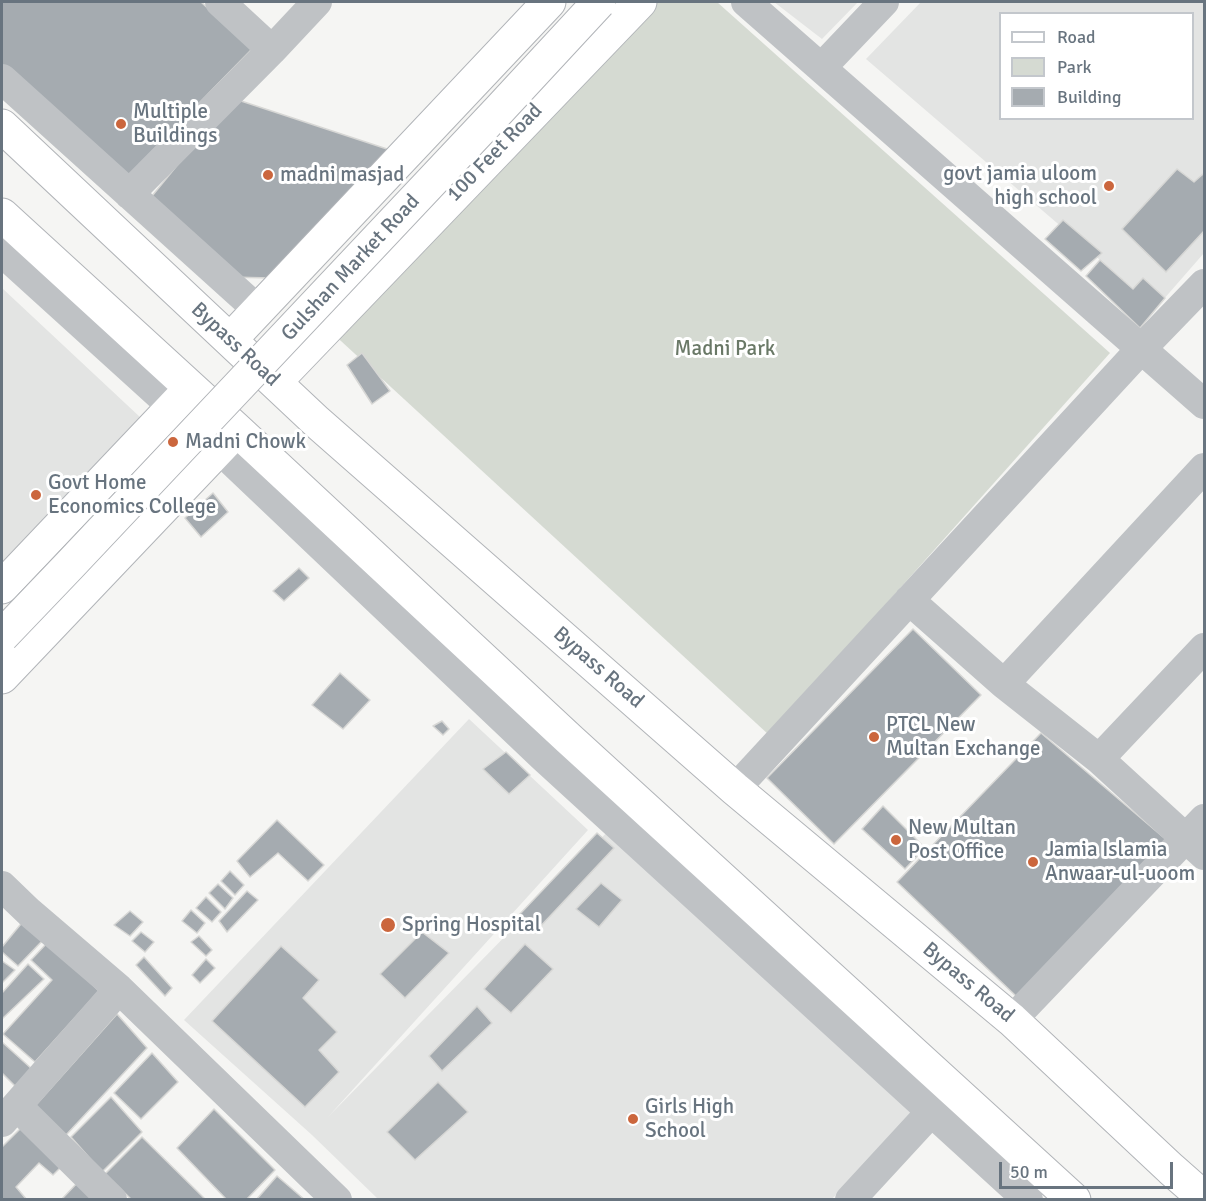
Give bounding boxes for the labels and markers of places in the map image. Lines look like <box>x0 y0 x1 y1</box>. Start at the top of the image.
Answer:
place label: Multiple Buildings <box>133 99 217 149</box>
marker: Multiple Buildings <box>114 117 128 131</box>
place label: govt jamia uloom high school <box>943 161 1097 211</box>
place label: madni masjad <box>280 162 404 188</box>
marker: madni masjad <box>261 168 275 182</box>
marker: govt jamia uloom high school <box>1102 179 1116 193</box>
place label: Madni Chowk <box>185 429 306 455</box>
marker: Madni Chowk <box>166 435 180 449</box>
place label: Govt Home Economics College <box>48 470 216 520</box>
marker: Govt Home Economics College <box>29 488 43 502</box>
place label: PTCL New Multan Exchange <box>886 712 1041 762</box>
marker: PTCL New Multan Exchange <box>867 730 881 744</box>
place label: New Multan Post Office <box>908 815 1016 865</box>
marker: New Multan Post Office <box>889 833 903 847</box>
place label: Jamia Islamia Anwaar-ul-uoom <box>1045 837 1195 887</box>
marker: Jamia Islamia Anwaar-ul-uoom <box>1026 855 1040 869</box>
place label: Spring Hospital <box>402 912 541 938</box>
marker: Spring Hospital <box>379 916 397 934</box>
place label: Girls High School <box>645 1094 734 1144</box>
marker: Girls High School <box>626 1112 640 1126</box>

